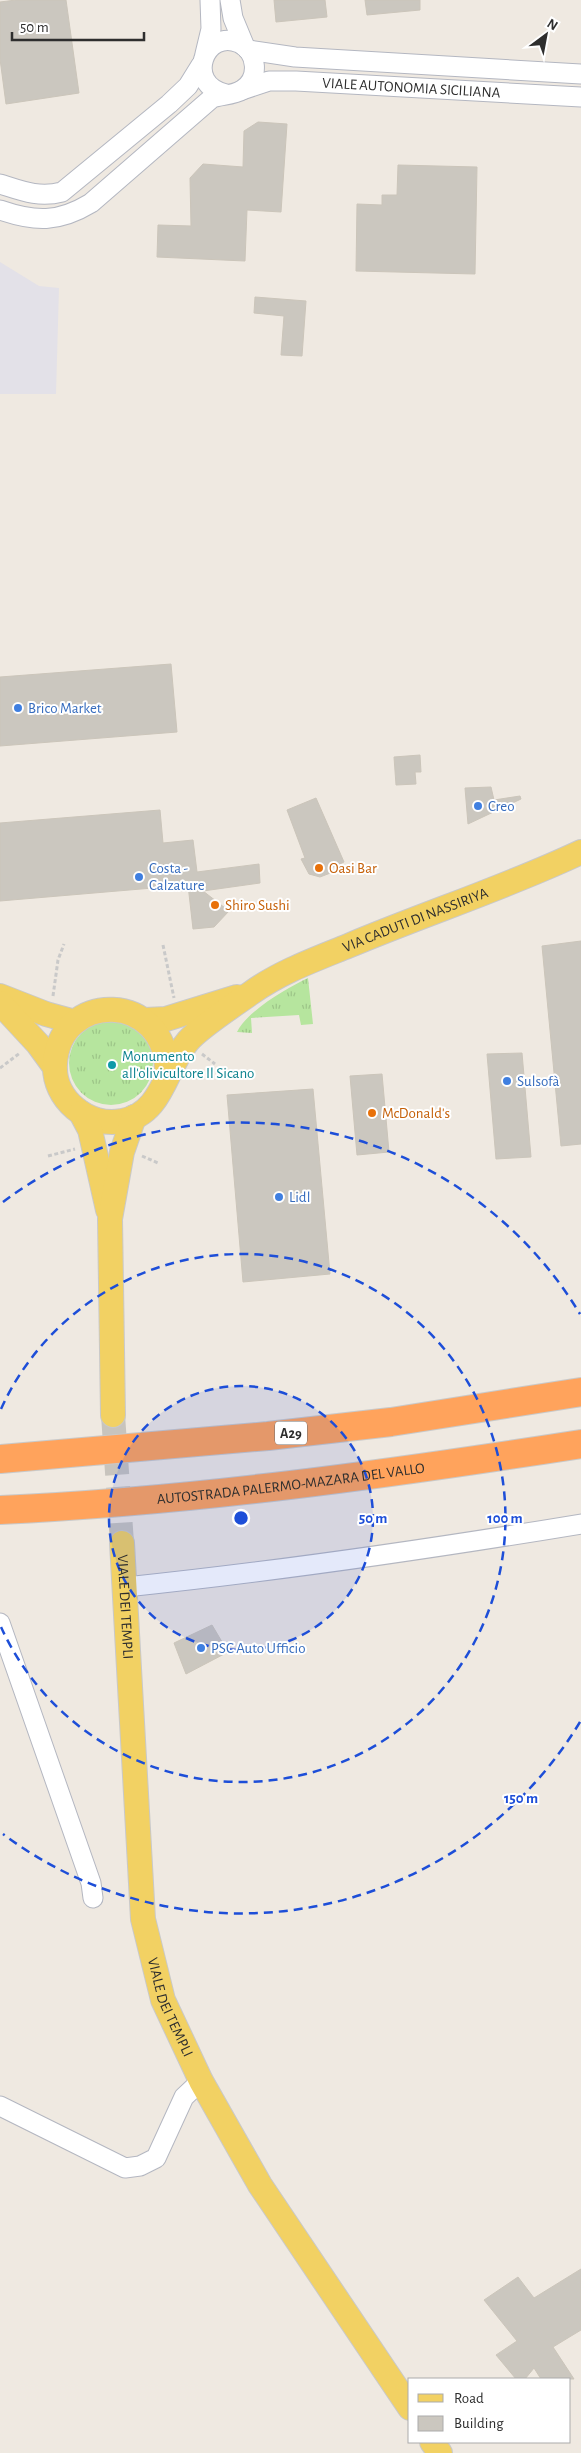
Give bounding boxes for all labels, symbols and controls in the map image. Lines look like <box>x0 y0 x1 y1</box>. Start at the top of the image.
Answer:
scale bar <box>12 10 145 42</box>
north arrow <box>521 10 571 60</box>
text: N <box>545 16 560 33</box>
text: 50 m <box>20 20 49 35</box>
street label: VIALE AUTONOMIA SICILIANA <box>322 75 501 100</box>
place label: Brico Market <box>28 701 102 716</box>
marker: Brico Market <box>12 702 24 714</box>
place label: Creo <box>488 799 515 814</box>
marker: Creo <box>472 800 484 812</box>
place label: Costa - Calzature <box>149 861 205 893</box>
place label: Oasi Bar <box>329 861 377 876</box>
marker: Oasi Bar <box>313 862 325 874</box>
marker: Costa - Calzature <box>133 871 145 883</box>
street label: VIA CADUTI DI NASSIRIYA <box>341 885 491 955</box>
place label: Shiro Sushi <box>225 898 290 913</box>
marker: Shiro Sushi <box>209 899 221 911</box>
place label: Monumento all'olivicultore Il Sicano <box>122 1049 254 1081</box>
marker: Monumento all'olivicultore Il Sicano <box>106 1059 118 1071</box>
place label: Sulsofà <box>517 1074 559 1089</box>
marker: Sulsofà <box>501 1075 513 1087</box>
place label: McDonald's <box>382 1106 450 1121</box>
marker: McDonald's <box>366 1107 378 1119</box>
place label: Lidl <box>289 1190 310 1205</box>
marker: Lidl <box>273 1191 285 1203</box>
road number: A29 <box>275 1422 307 1445</box>
street label: AUTOSTRADA PALERMO-MAZARA DEL VALLO <box>156 1460 426 1507</box>
centre of rings <box>232 1509 250 1527</box>
text: 50 m <box>359 1511 387 1526</box>
text: 100 m <box>487 1511 523 1526</box>
street label: VIALE DEI TEMPLI <box>115 1554 135 1660</box>
place label: PSC Auto Ufficio <box>211 1641 306 1656</box>
marker: PSC Auto Ufficio <box>195 1642 207 1654</box>
text: 150 m <box>504 1791 538 1806</box>
street label: VIALE DEI TEMPLI <box>145 1956 195 2059</box>
legend <box>408 2378 571 2443</box>
text: Road <box>454 2391 484 2406</box>
text: Building <box>454 2416 504 2431</box>

